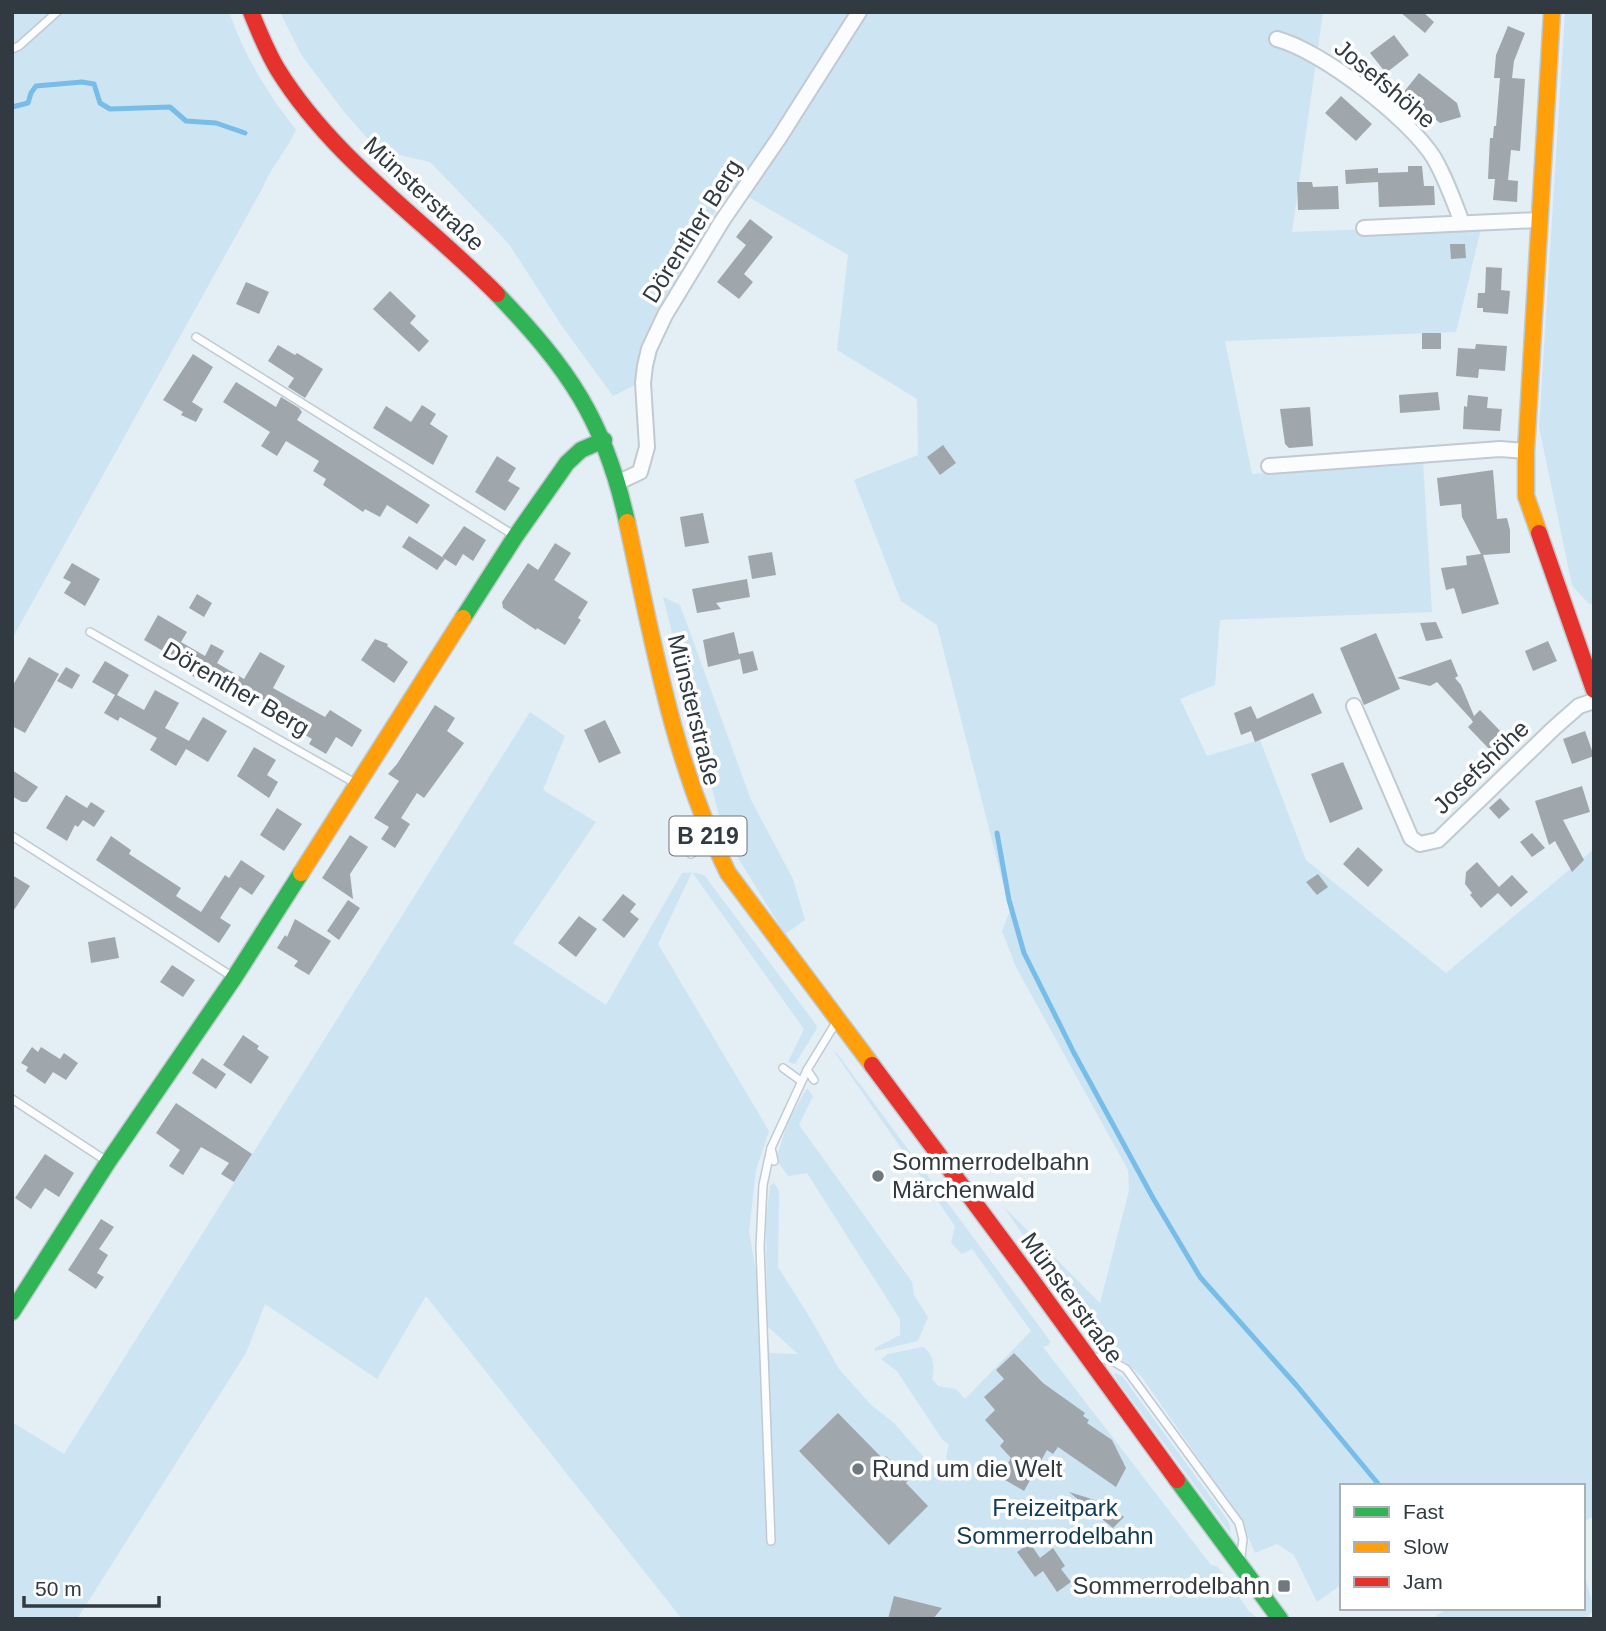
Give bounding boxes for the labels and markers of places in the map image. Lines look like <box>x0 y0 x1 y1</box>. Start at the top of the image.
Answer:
place label: Sommerrodelbahn Märchenwald <box>892 1148 1089 1203</box>
marker: Sommerrodelbahn Märchenwald <box>870 1168 886 1184</box>
place label: Rund um die Welt <box>872 1455 1063 1482</box>
marker: Rund um die Welt <box>850 1461 866 1477</box>
place label: Sommerrodelbahn <box>1073 1572 1270 1599</box>
marker: Sommerrodelbahn <box>1276 1578 1292 1594</box>

